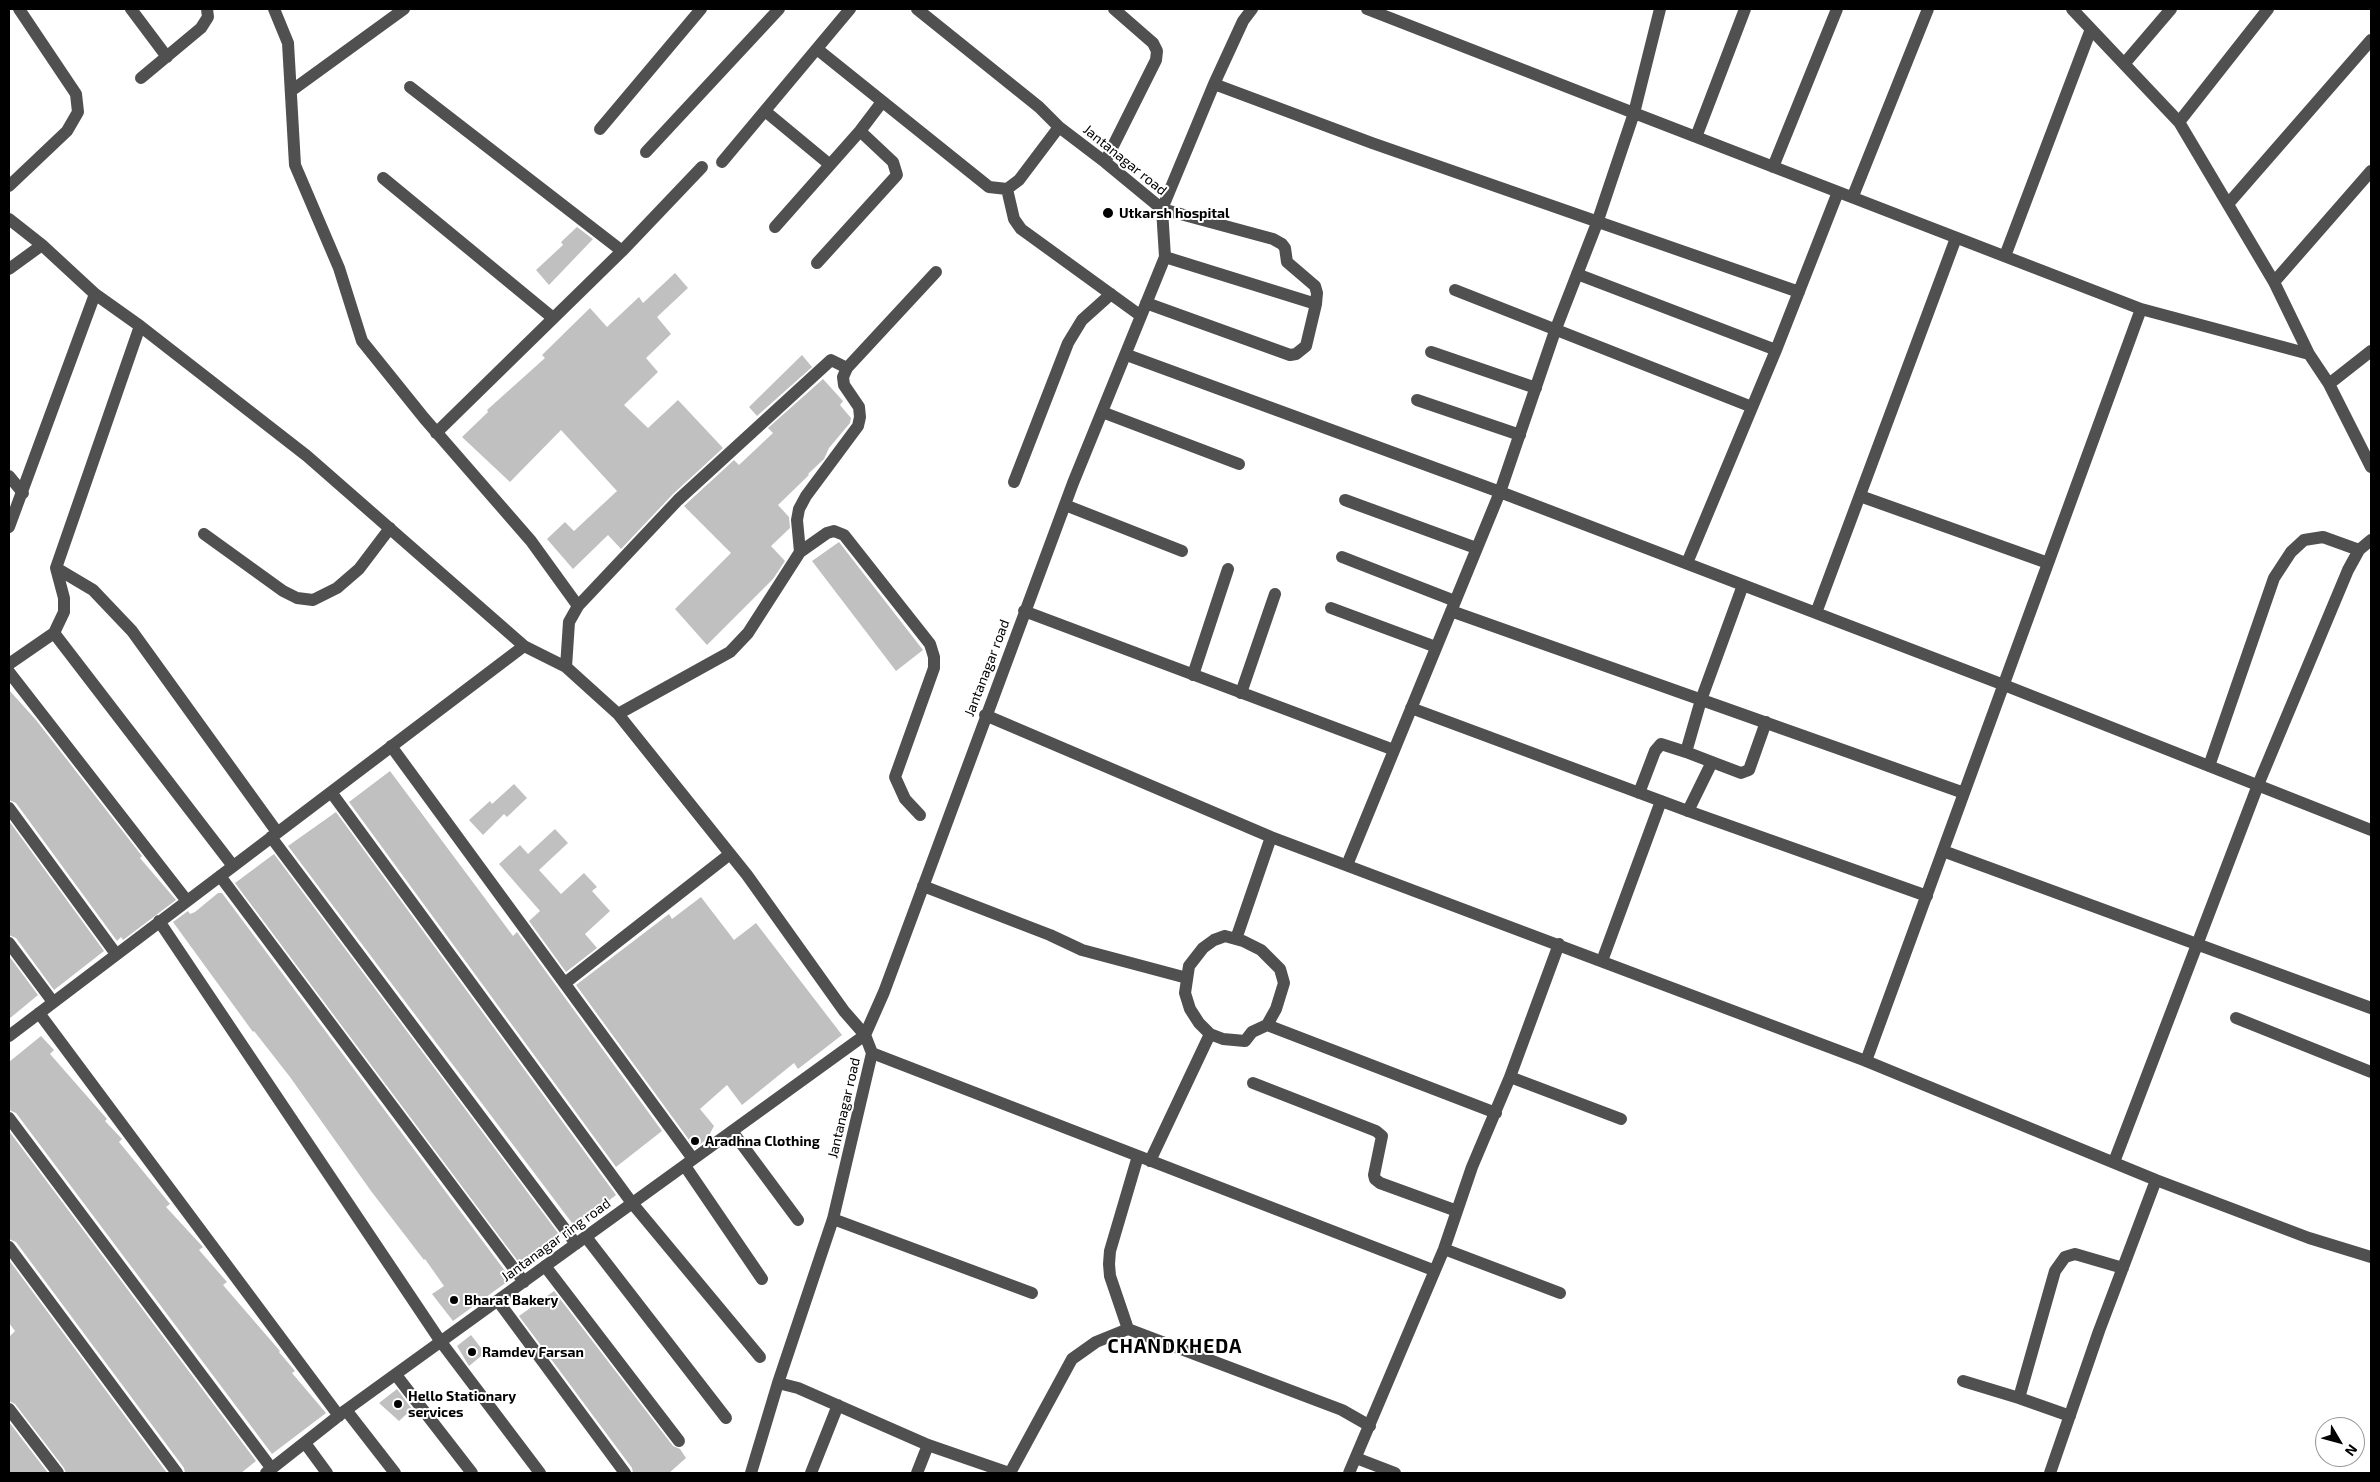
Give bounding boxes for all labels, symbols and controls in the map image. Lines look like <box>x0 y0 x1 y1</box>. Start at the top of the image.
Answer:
street label: Jantanagar road <box>1080 121 1170 199</box>
place label: Utkarsh hospital <box>1119 205 1230 221</box>
marker: Utkarsh hospital <box>1101 206 1115 220</box>
street label: Jantanagar road <box>961 617 1013 719</box>
street label: Jantanagar road <box>824 1056 864 1160</box>
place label: Aradhna Clothing <box>705 1133 820 1149</box>
marker: Aradhna Clothing <box>689 1135 701 1147</box>
street label: Jantanagar ring road <box>498 1195 614 1285</box>
place label: Bharat Bakery <box>464 1292 558 1308</box>
marker: Bharat Bakery <box>448 1294 460 1306</box>
district label: CHANDKHEDA <box>1106 1336 1244 1358</box>
place label: Ramdev Farsan <box>482 1344 584 1360</box>
marker: Ramdev Farsan <box>466 1346 478 1358</box>
place label: Hello Stationary services <box>408 1388 516 1420</box>
marker: Hello Stationary services <box>392 1398 404 1410</box>
north arrow <box>2315 1417 2365 1467</box>
text: N <box>2342 1442 2361 1460</box>

